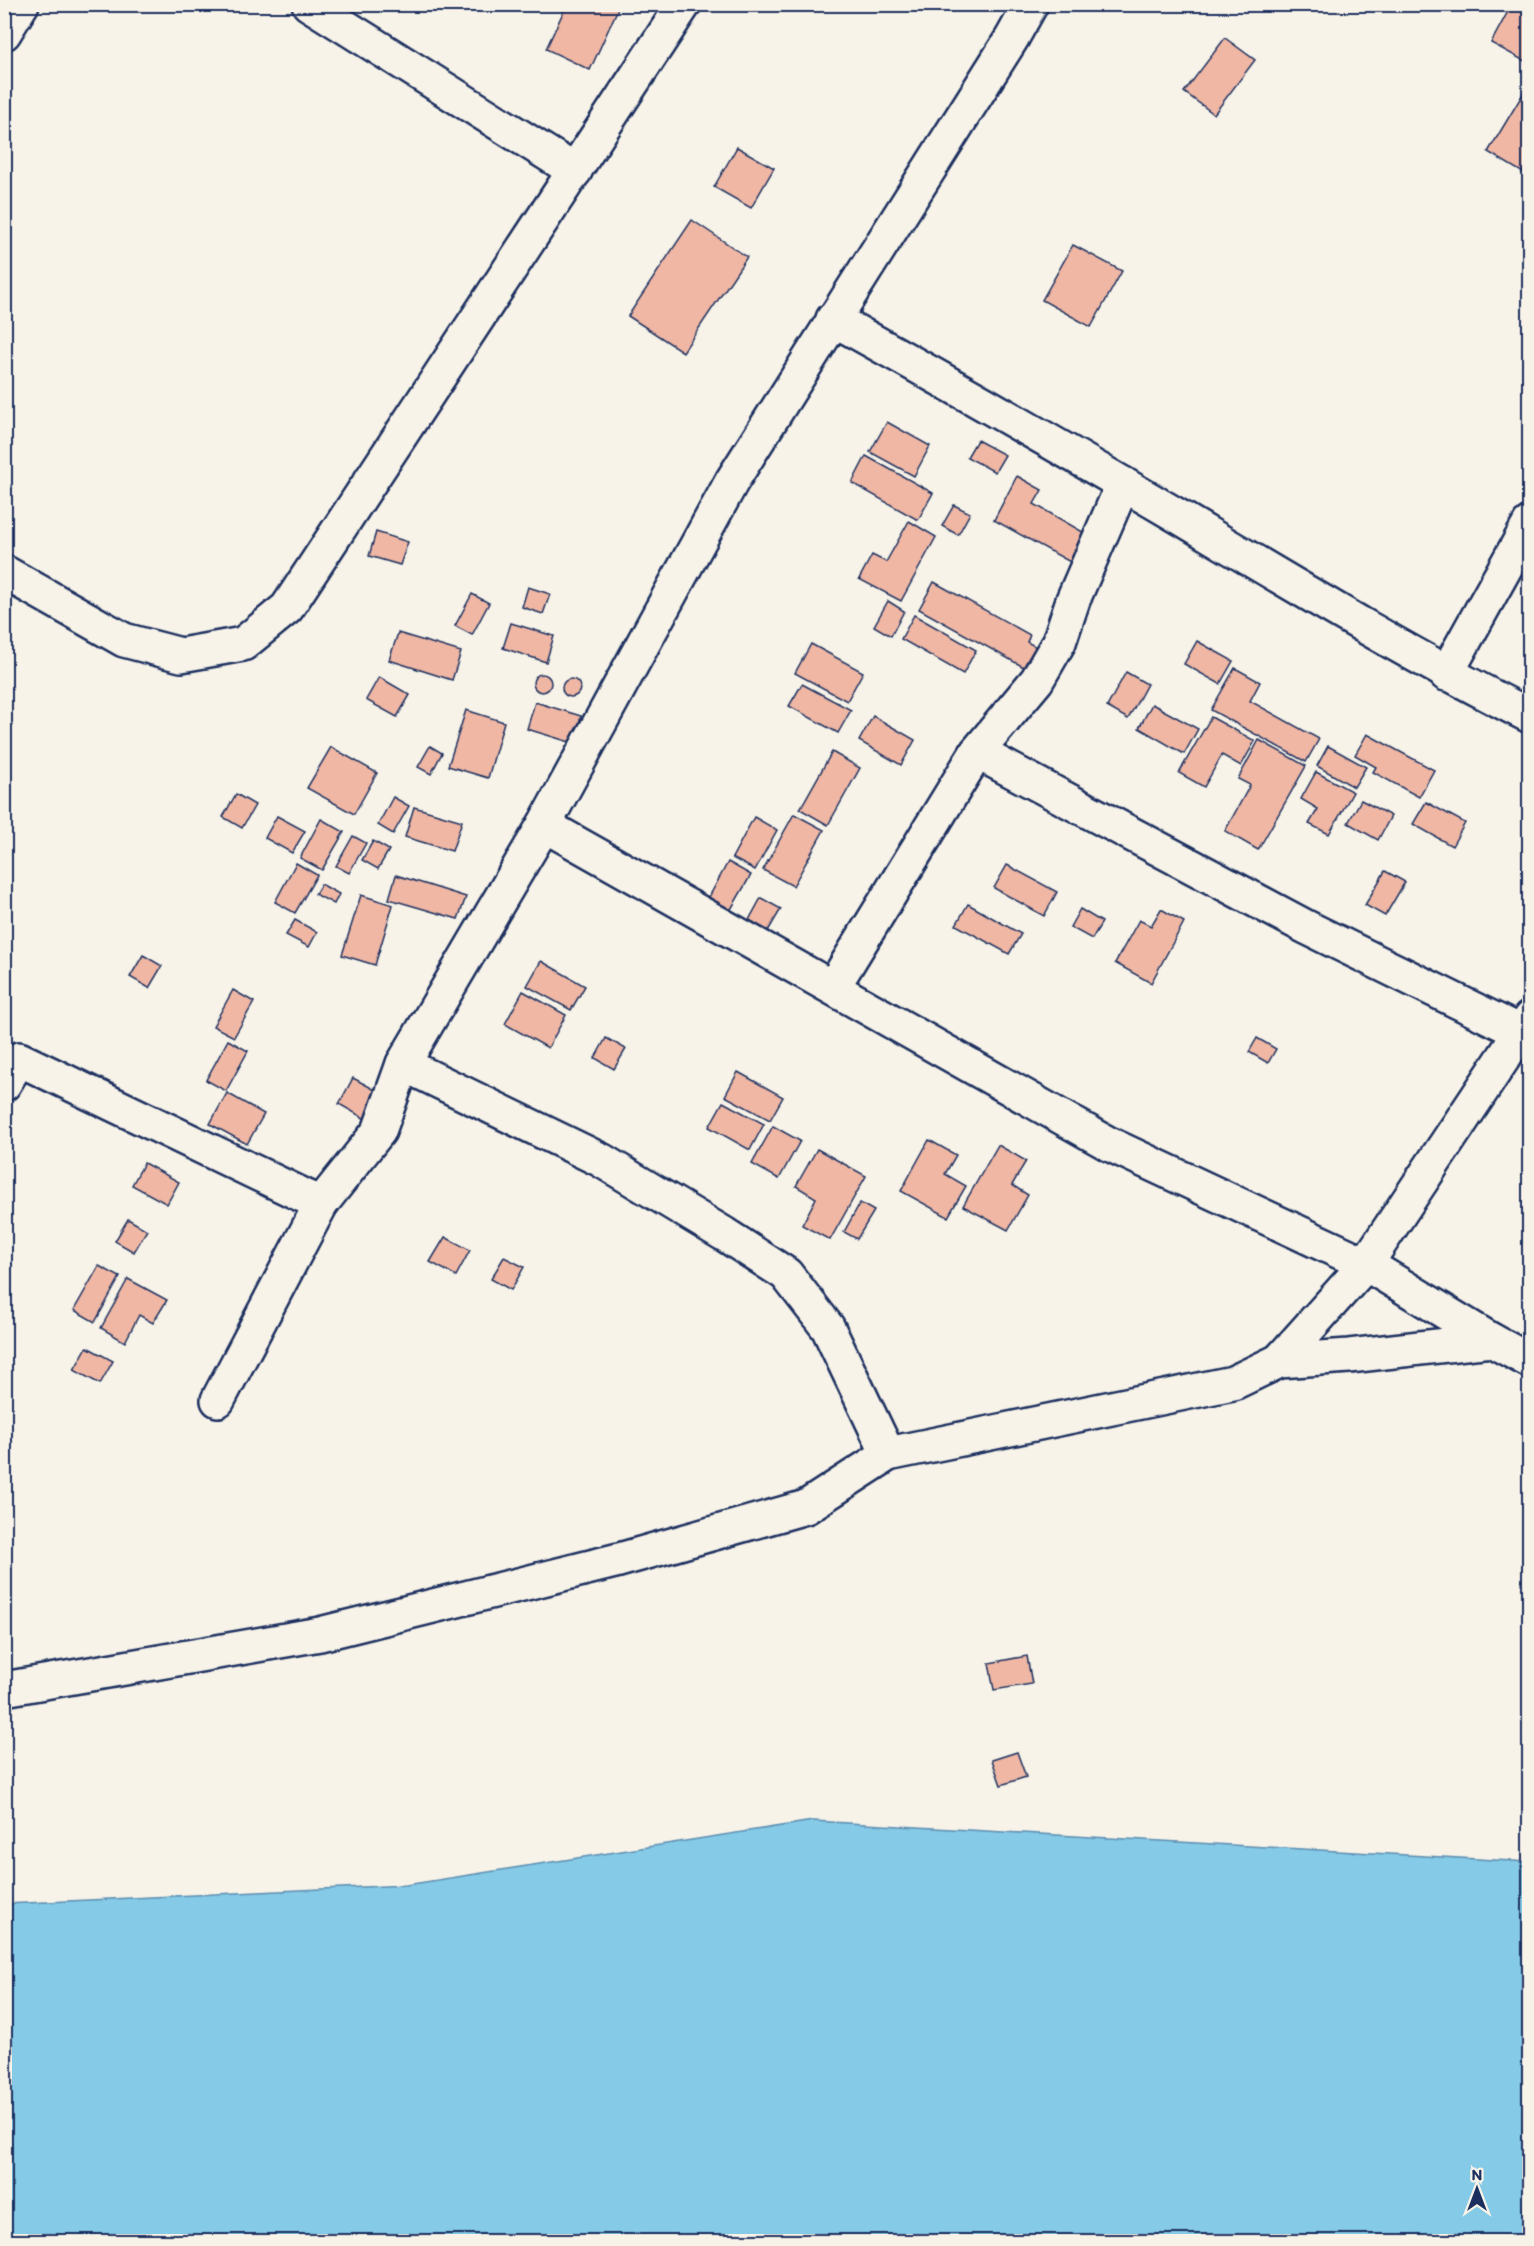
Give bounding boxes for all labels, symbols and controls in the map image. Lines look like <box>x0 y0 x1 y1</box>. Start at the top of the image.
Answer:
north arrow <box>1447 2159 1507 2219</box>
text: N <box>1472 2165 1482 2184</box>

